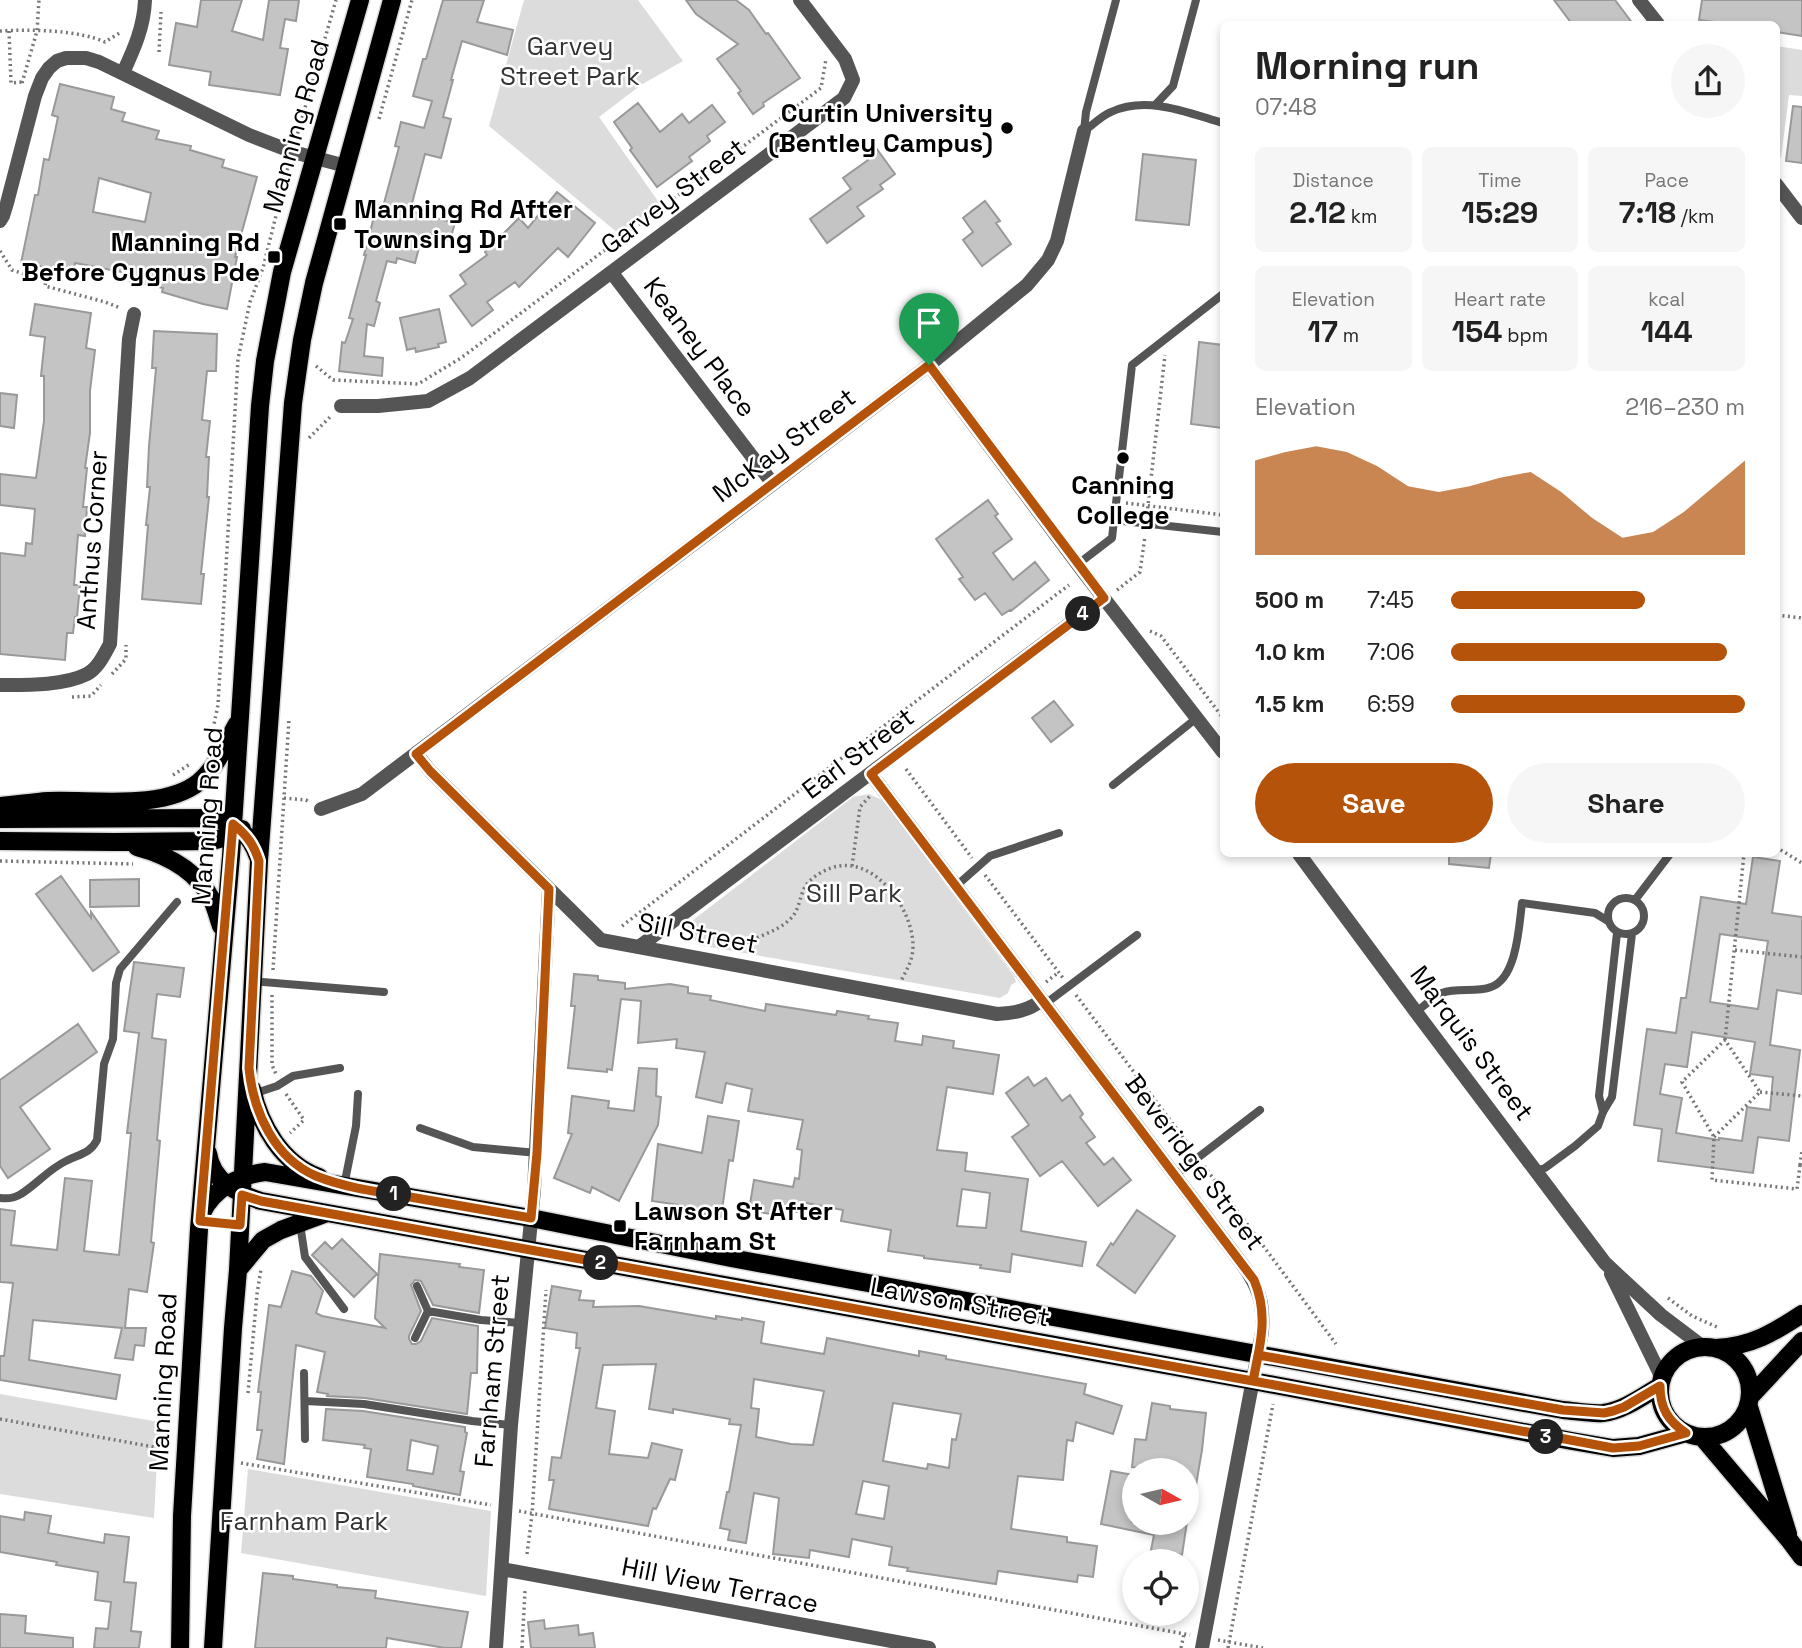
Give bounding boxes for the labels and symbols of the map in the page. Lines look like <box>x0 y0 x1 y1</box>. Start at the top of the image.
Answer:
park label: Garvey Street Park <box>500 29 640 93</box>
street label: Manning Road <box>255 35 337 217</box>
place label: Curtin University (Bentley Campus) <box>768 96 993 160</box>
marker: Curtin University (Bentley Campus) <box>999 120 1015 136</box>
street label: Garvey Street <box>594 130 752 262</box>
place label: Manning Rd After Townsing Dr <box>354 192 573 256</box>
marker: Manning Rd After Townsing Dr <box>332 216 348 232</box>
place label: Manning Rd Before Cygnus Pde <box>22 225 260 289</box>
marker: Manning Rd Before Cygnus Pde <box>266 249 282 265</box>
street label: Keaney Place <box>636 270 764 424</box>
pin <box>899 293 959 365</box>
street label: McKay Street <box>706 380 862 510</box>
street label: Anthus Corner <box>69 449 115 631</box>
marker: Canning College <box>1115 450 1131 466</box>
place label: Canning College <box>1071 468 1175 532</box>
pin: 4 <box>1066 596 1100 632</box>
street label: Earl Street <box>795 700 921 806</box>
street label: Manning Road <box>184 726 230 906</box>
park label: Sill Park <box>806 876 902 910</box>
street label: Sill Street <box>635 905 761 961</box>
street label: Marquis Street <box>1403 959 1541 1127</box>
street label: Beveridge Street <box>1118 1067 1272 1257</box>
pin: 1 <box>376 1176 412 1212</box>
place label: Lawson St After Farnham St <box>634 1194 833 1258</box>
marker: Lawson St After Farnham St <box>612 1218 628 1234</box>
pin: 2 <box>584 1246 618 1280</box>
street label: Lawson Street <box>868 1270 1052 1334</box>
street label: Farnham Street <box>467 1273 517 1469</box>
street label: Manning Road <box>141 1292 185 1472</box>
pin: 3 <box>1528 1420 1564 1454</box>
north arrow <box>1122 1458 1199 1535</box>
park label: Farnham Park <box>220 1504 388 1538</box>
street label: Hill View Terrace <box>619 1549 821 1621</box>

